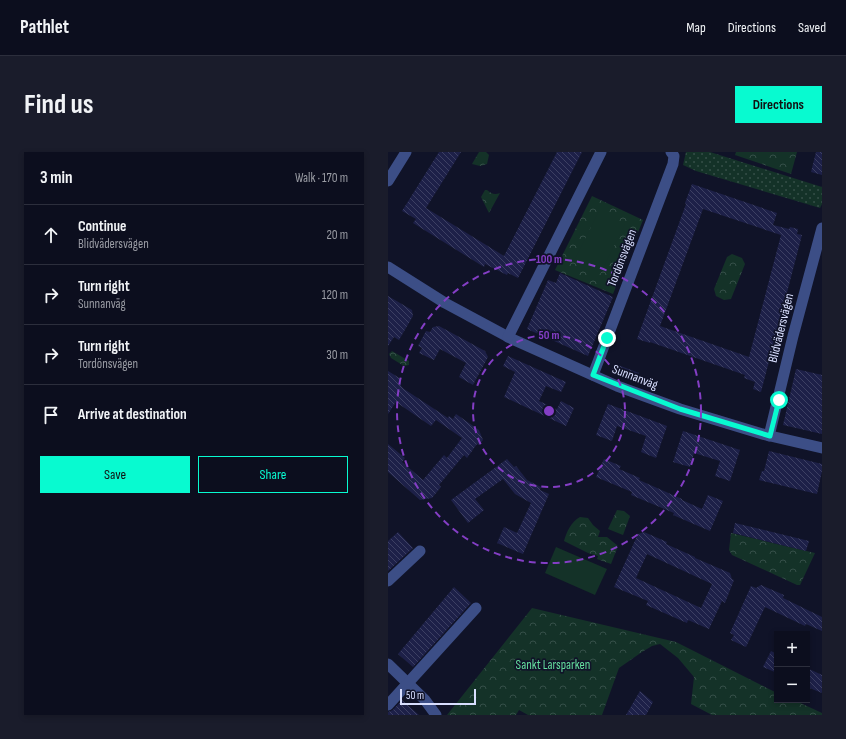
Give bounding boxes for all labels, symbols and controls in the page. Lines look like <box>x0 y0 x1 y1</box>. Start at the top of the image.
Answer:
text: Pathlet <box>20 16 69 39</box>
text: Map <box>686 19 706 36</box>
text: Directions <box>728 19 776 36</box>
text: Saved <box>798 19 826 36</box>
button: Directions <box>735 86 822 123</box>
text: Find us <box>24 88 93 121</box>
text: 3 min <box>40 168 73 188</box>
text: Walk · 170 m <box>295 170 348 186</box>
text: Continue <box>78 217 127 236</box>
icon: ahead <box>40 224 62 246</box>
text: 20 m <box>326 227 348 243</box>
street label: Tordönsvägen <box>604 227 640 289</box>
text: Blidvädersvägen <box>78 236 149 252</box>
text: 100 m <box>536 252 562 267</box>
text: Turn right <box>78 277 130 296</box>
icon: right <box>40 284 62 306</box>
text: 120 m <box>322 287 348 303</box>
street label: Blidvädersvägen <box>765 292 797 364</box>
text: Sunnanväg <box>78 296 126 312</box>
text: 50 m <box>539 328 559 343</box>
route end <box>598 329 616 347</box>
text: Turn right <box>78 337 130 356</box>
icon: right <box>40 344 62 366</box>
text: 30 m <box>326 347 348 363</box>
text: Tordönsvägen <box>78 356 138 372</box>
street label: Sunnanväg <box>610 361 660 393</box>
route start <box>770 391 788 409</box>
icon: arrive <box>40 404 62 426</box>
centre of rings <box>542 404 556 418</box>
text: Arrive at destination <box>78 405 187 424</box>
button: Save <box>40 456 190 493</box>
button: Share <box>198 456 348 493</box>
map controls <box>774 631 810 703</box>
button: + <box>774 631 810 667</box>
park label: Sankt Larsparken <box>516 657 590 673</box>
button: − <box>774 667 810 703</box>
scale bar <box>400 687 476 706</box>
text: 50 m <box>406 689 424 702</box>

